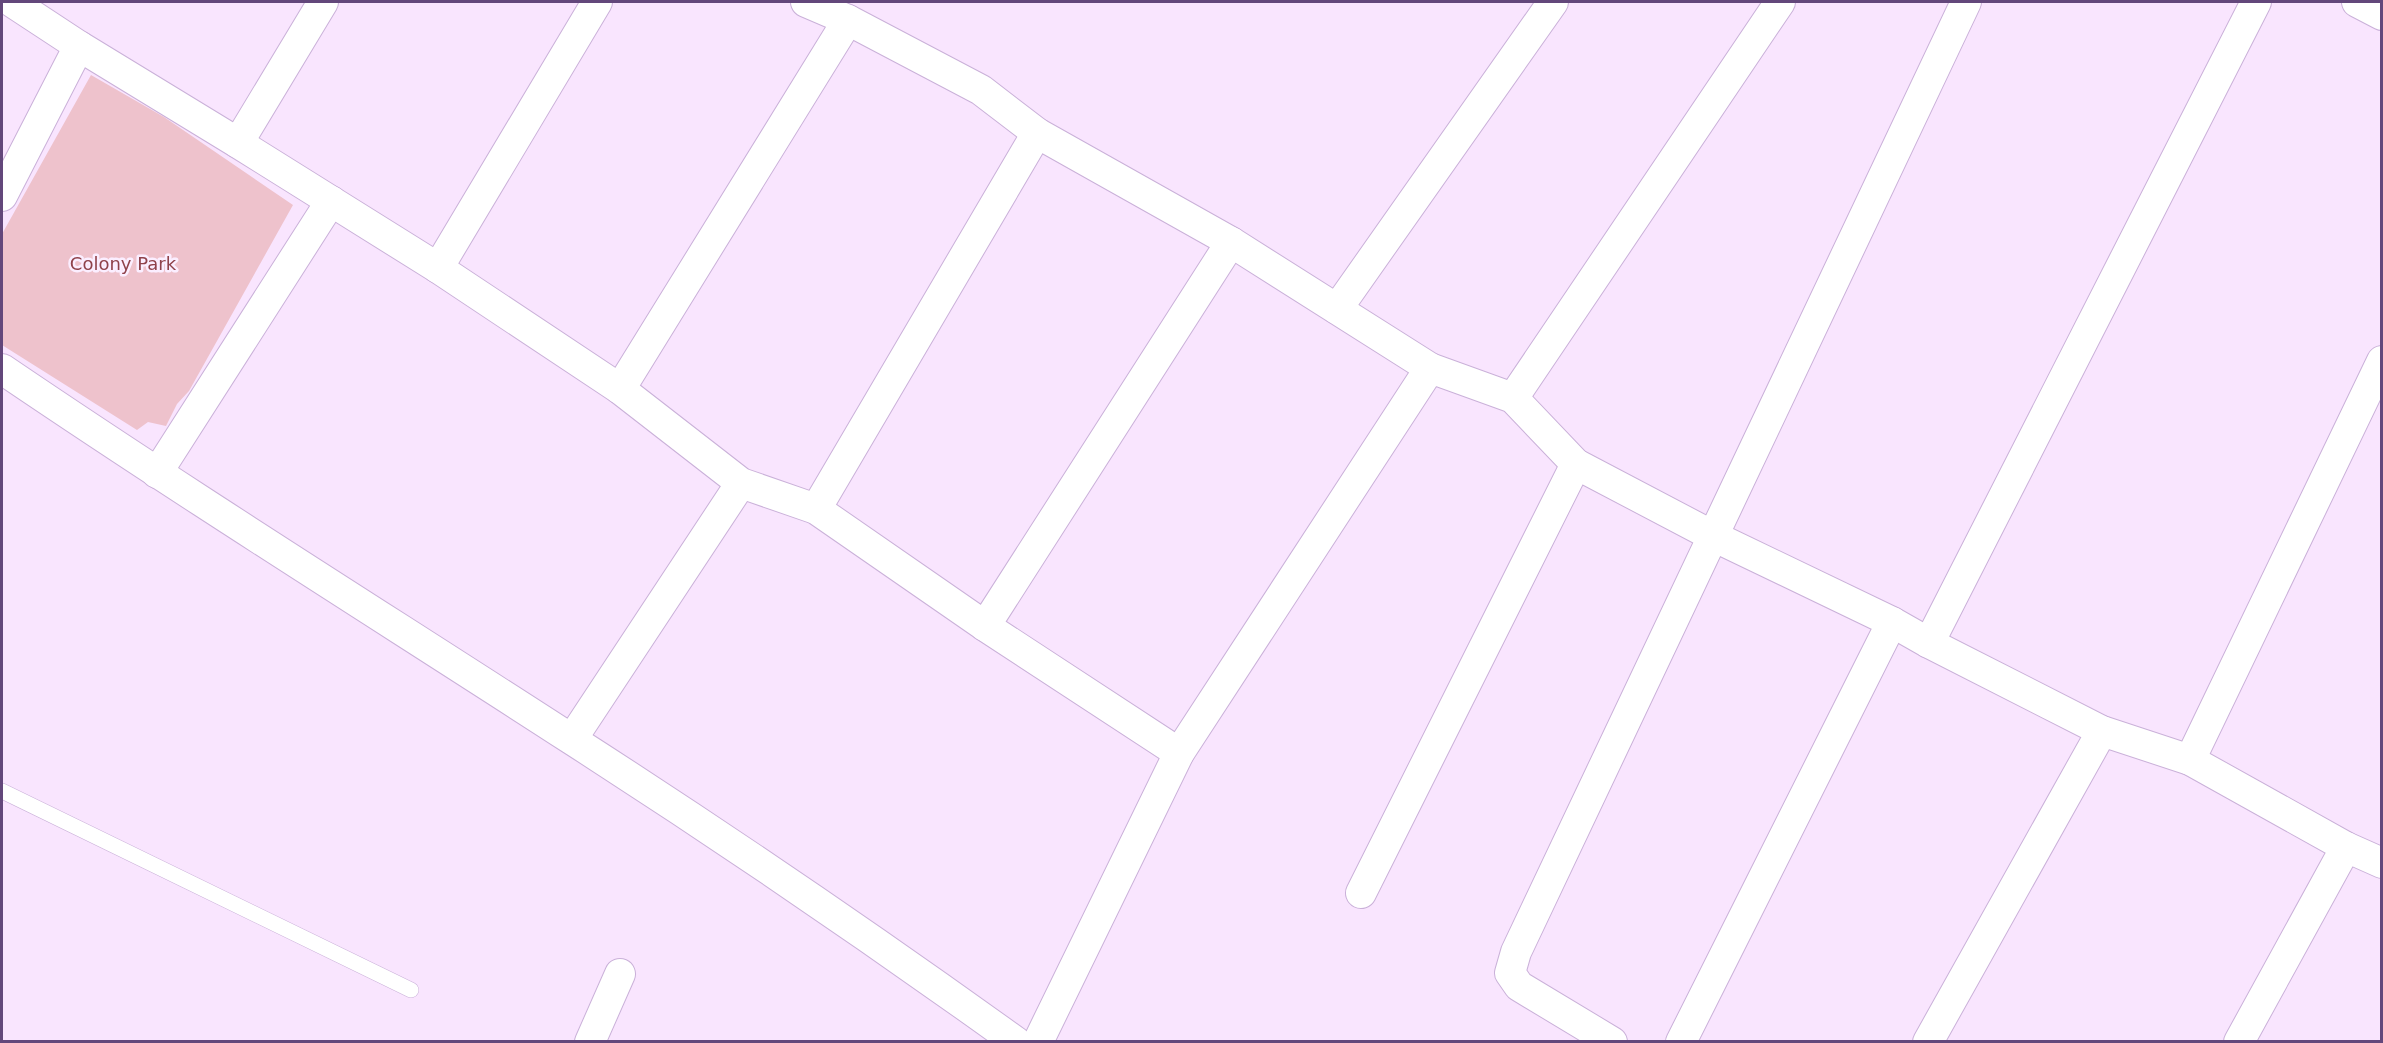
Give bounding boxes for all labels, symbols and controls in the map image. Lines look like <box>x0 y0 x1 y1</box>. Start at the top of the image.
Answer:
park label: Colony Park <box>70 253 177 274</box>

